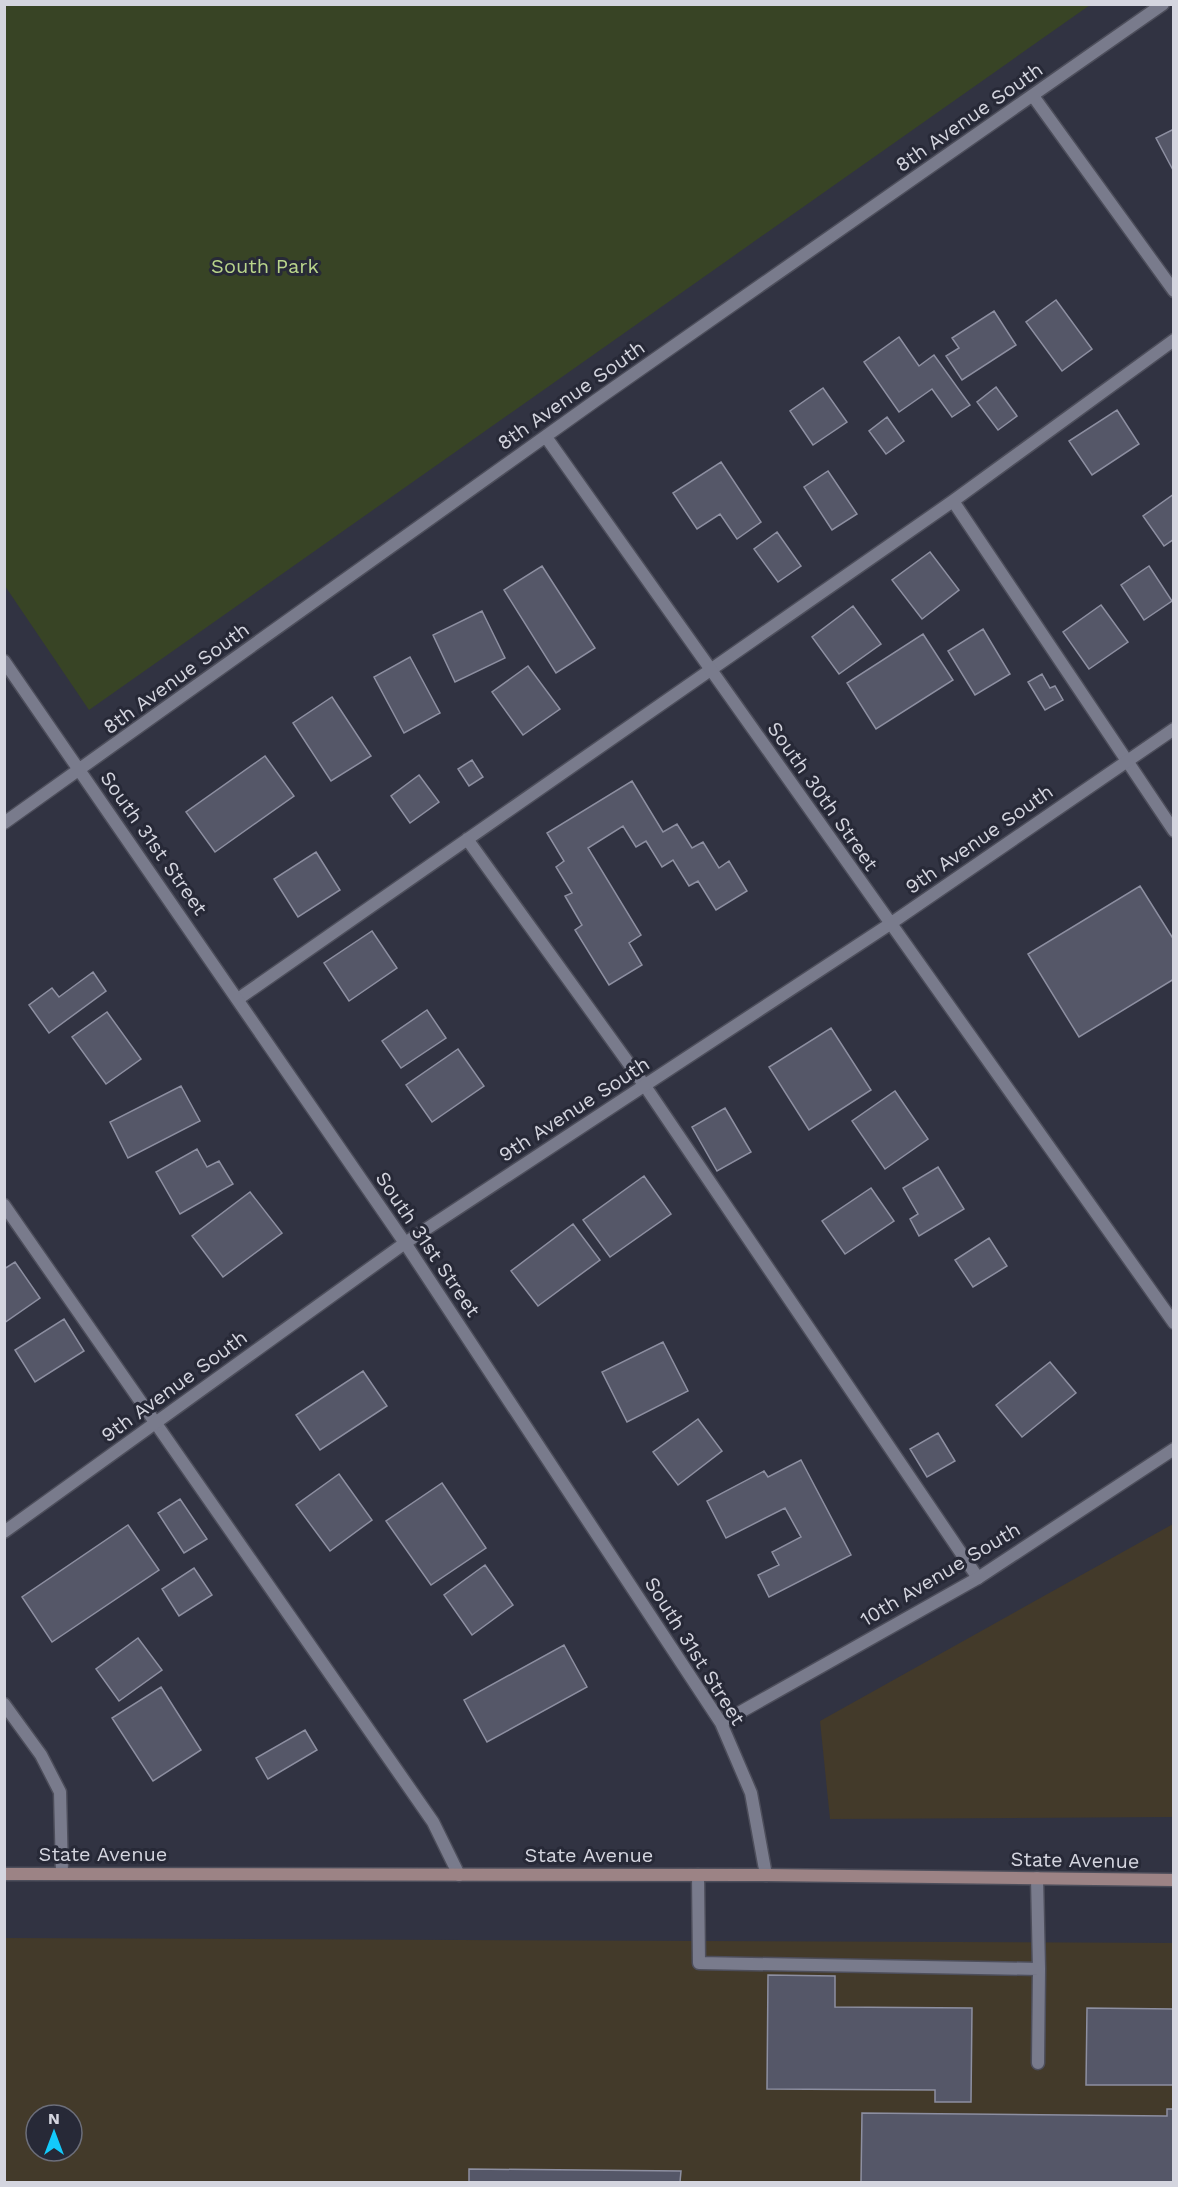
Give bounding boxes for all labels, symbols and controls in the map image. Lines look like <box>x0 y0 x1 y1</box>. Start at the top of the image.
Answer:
street label: 8th Avenue South <box>891 57 1047 177</box>
park label: South Park <box>211 254 319 278</box>
street label: 8th Avenue South <box>493 335 649 455</box>
street label: 8th Avenue South <box>98 617 254 739</box>
street label: South 30th Street <box>763 717 884 876</box>
street label: South 31st Street <box>95 766 213 920</box>
street label: 9th Avenue South <box>901 779 1057 899</box>
street label: 9th Avenue South <box>494 1051 654 1167</box>
street label: South 31st Street <box>370 1167 486 1322</box>
street label: 9th Avenue South <box>96 1325 252 1447</box>
street label: 10th Avenue South <box>856 1517 1024 1631</box>
street label: South 31st Street <box>640 1572 751 1730</box>
street label: State Avenue <box>39 1842 167 1866</box>
street label: State Avenue <box>525 1843 653 1867</box>
street label: State Avenue <box>1010 1847 1140 1873</box>
north arrow <box>24 2103 84 2163</box>
text: N <box>48 2109 60 2128</box>

